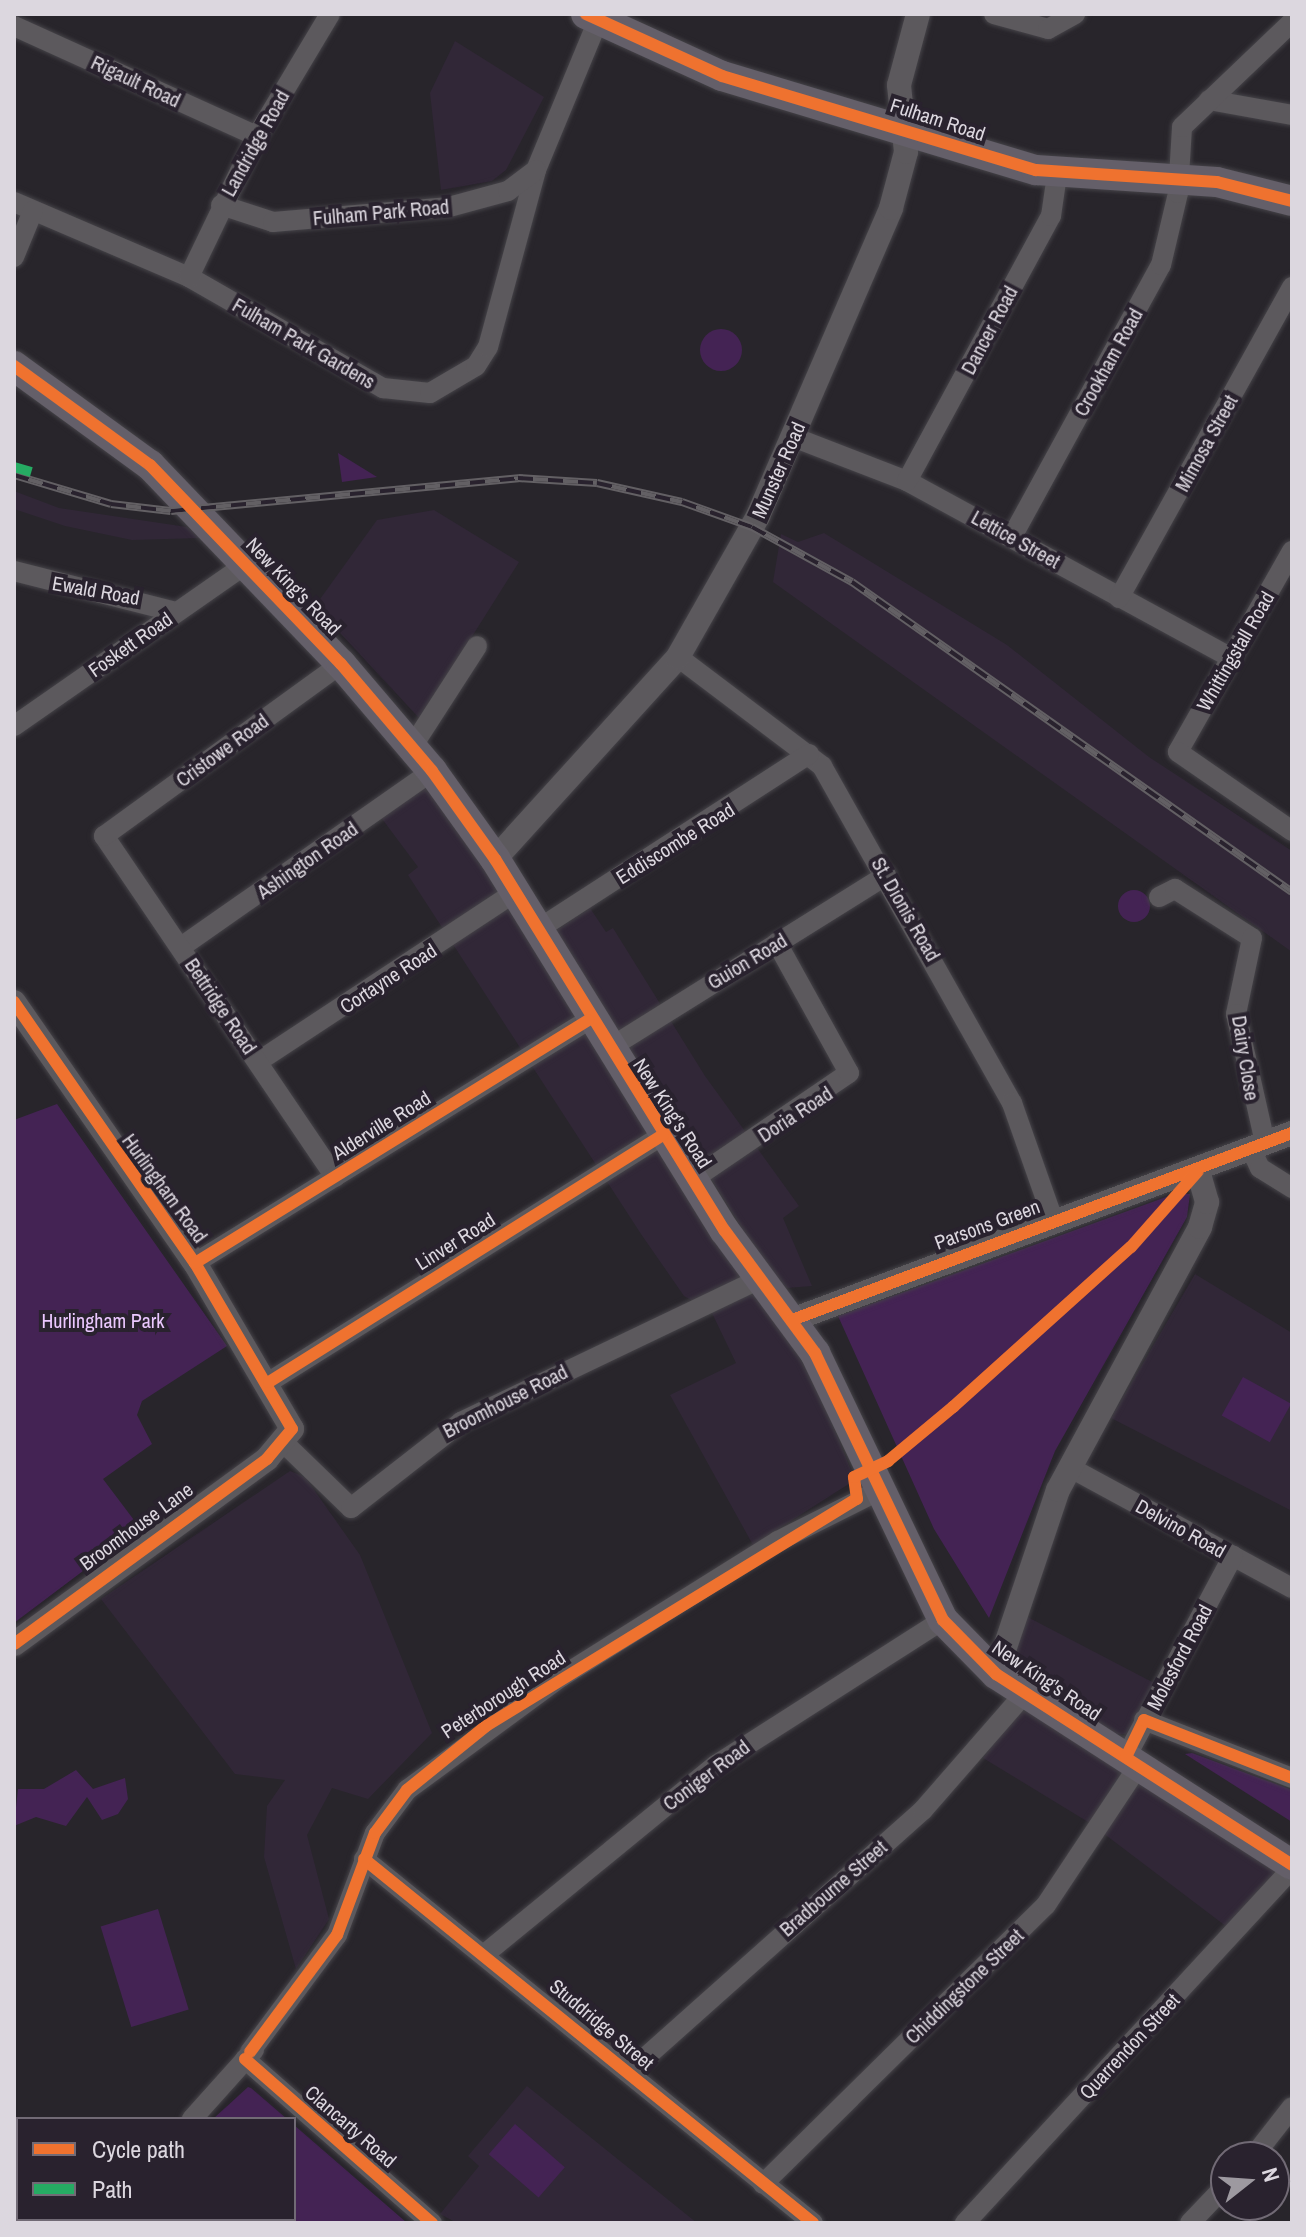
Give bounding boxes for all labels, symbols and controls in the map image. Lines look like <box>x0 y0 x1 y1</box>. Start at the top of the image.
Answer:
street label: Rigault Road <box>88 50 184 112</box>
street label: Landridge Road <box>216 86 294 200</box>
street label: Fulham Road <box>887 92 989 146</box>
street label: Fulham Park Road <box>312 194 450 230</box>
street label: Dancer Road <box>956 282 1022 378</box>
street label: Fulham Park Gardens <box>229 293 379 393</box>
street label: Crookham Road <box>1069 304 1147 420</box>
street label: Mimosa Street <box>1170 391 1242 495</box>
street label: Munster Road <box>746 418 810 522</box>
street label: Lettice Street <box>968 505 1064 573</box>
street label: New King's Road <box>242 532 346 640</box>
street label: Ewald Road <box>50 571 142 609</box>
street label: Whittingstall Road <box>1191 587 1279 715</box>
street label: Foskett Road <box>83 606 177 682</box>
street label: Cristowe Road <box>171 708 273 792</box>
street label: Eddiscombe Road <box>611 797 739 889</box>
street label: Ashington Road <box>252 816 362 904</box>
street label: St. Dionis Road <box>867 853 945 965</box>
street label: Guion Road <box>703 928 791 994</box>
street label: Cortayne Road <box>335 938 441 1018</box>
street label: Bettridge Road <box>180 954 262 1058</box>
street label: Dairy Close <box>1227 1014 1265 1102</box>
street label: New King's Road <box>629 1054 717 1172</box>
street label: Doria Road <box>753 1081 837 1147</box>
street label: Alderville Road <box>327 1085 435 1165</box>
street label: Hurlingham Road <box>118 1129 212 1247</box>
street label: Parsons Green <box>931 1194 1043 1254</box>
street label: Linver Road <box>411 1207 499 1275</box>
park label: Hurlingham Park <box>41 1308 165 1332</box>
street label: Broomhouse Road <box>439 1359 571 1443</box>
street label: Broomhouse Lane <box>75 1477 197 1575</box>
street label: Delvino Road <box>1132 1493 1230 1563</box>
street label: Molesford Road <box>1141 1600 1217 1714</box>
street label: New King's Road <box>988 1635 1106 1725</box>
street label: Peterborough Road <box>436 1645 570 1743</box>
street label: Coniger Road <box>658 1735 754 1815</box>
street label: Bradbourne Street <box>775 1835 891 1941</box>
street label: Chiddingstone Street <box>900 1924 1028 2048</box>
street label: Studdridge Street <box>545 1973 659 2075</box>
street label: Quarrendon Street <box>1074 1988 1184 2104</box>
street label: Clancarty Road <box>300 2080 402 2172</box>
legend <box>16 2117 296 2221</box>
text: Cycle path <box>92 2133 185 2165</box>
north arrow <box>1210 2141 1290 2221</box>
text: N <box>1255 2164 1287 2185</box>
text: Path <box>92 2173 133 2205</box>

